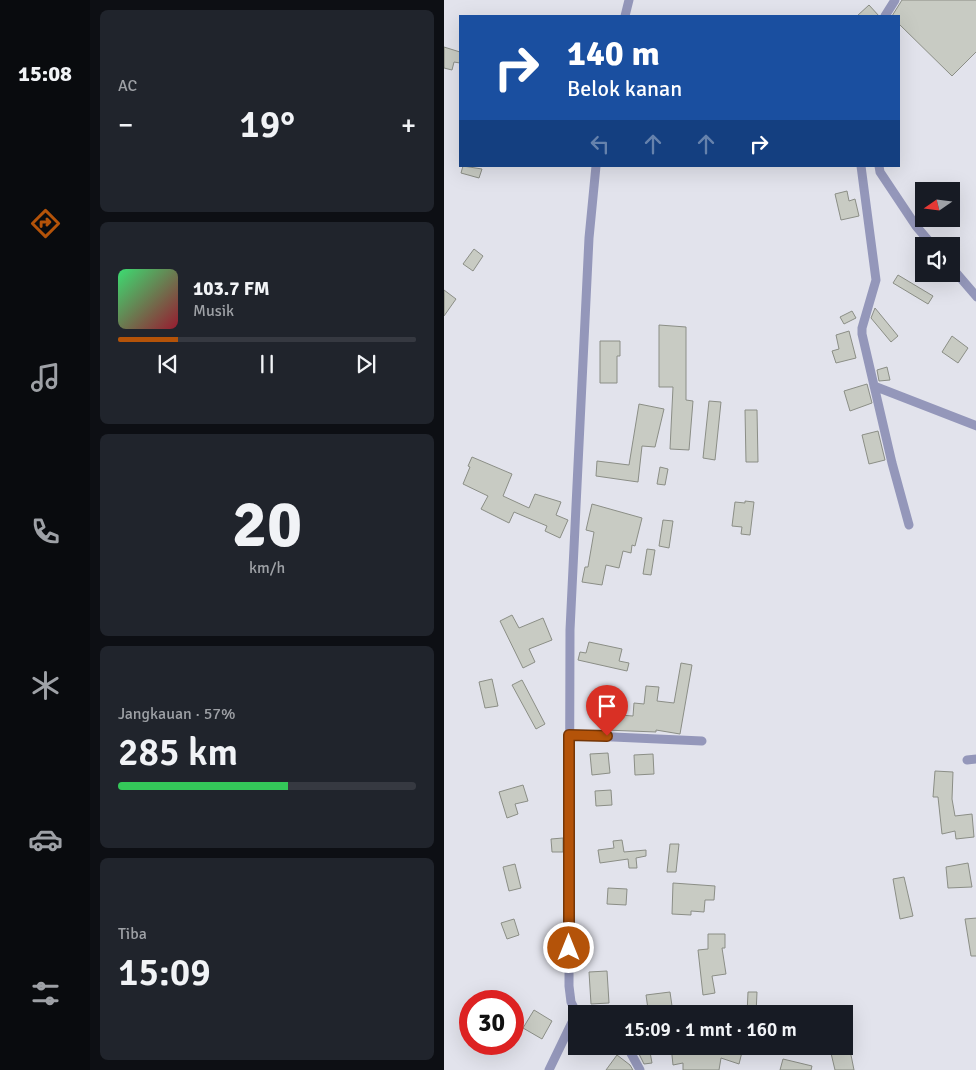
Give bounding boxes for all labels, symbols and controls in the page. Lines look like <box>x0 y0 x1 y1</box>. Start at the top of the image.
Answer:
text: 140 m <box>567 32 660 75</box>
icon: right <box>484 35 549 100</box>
text: 15:08 <box>18 60 72 87</box>
text: Belok kanan <box>567 75 682 102</box>
text: AC <box>118 76 137 96</box>
text: 19° <box>239 101 295 148</box>
text: − <box>118 108 133 142</box>
text: + <box>401 108 416 142</box>
icon: left <box>586 130 614 158</box>
icon: ahead <box>639 130 667 158</box>
icon: ahead <box>692 130 720 158</box>
icon: right <box>745 130 773 158</box>
north arrow <box>915 182 960 228</box>
map controls <box>915 182 960 282</box>
icon: directions <box>28 206 63 241</box>
button: sound <box>915 237 960 282</box>
text: 103.7 FM <box>193 277 270 301</box>
text: Musik <box>193 301 234 321</box>
icon: previous <box>154 350 182 378</box>
icon: pause <box>253 350 281 378</box>
icon: next <box>352 350 380 378</box>
icon: music <box>28 360 63 395</box>
text: 20 <box>232 485 302 565</box>
icon: phone <box>28 514 63 549</box>
text: km/h <box>249 558 285 578</box>
icon: climate <box>28 668 63 703</box>
pin <box>586 685 628 736</box>
icon: arrive <box>593 692 621 720</box>
text: Jangkauan · 57% <box>118 704 235 724</box>
text: 285 km <box>118 729 238 776</box>
icon: car <box>28 822 63 857</box>
position arrow <box>542 921 594 973</box>
text: Tiba <box>118 924 147 944</box>
text: 15:09 <box>118 949 211 996</box>
icon: filters <box>28 976 63 1011</box>
speed limit sign: 30 <box>459 990 524 1055</box>
text: 15:09 · 1 mnt · 160 m <box>624 1018 797 1042</box>

